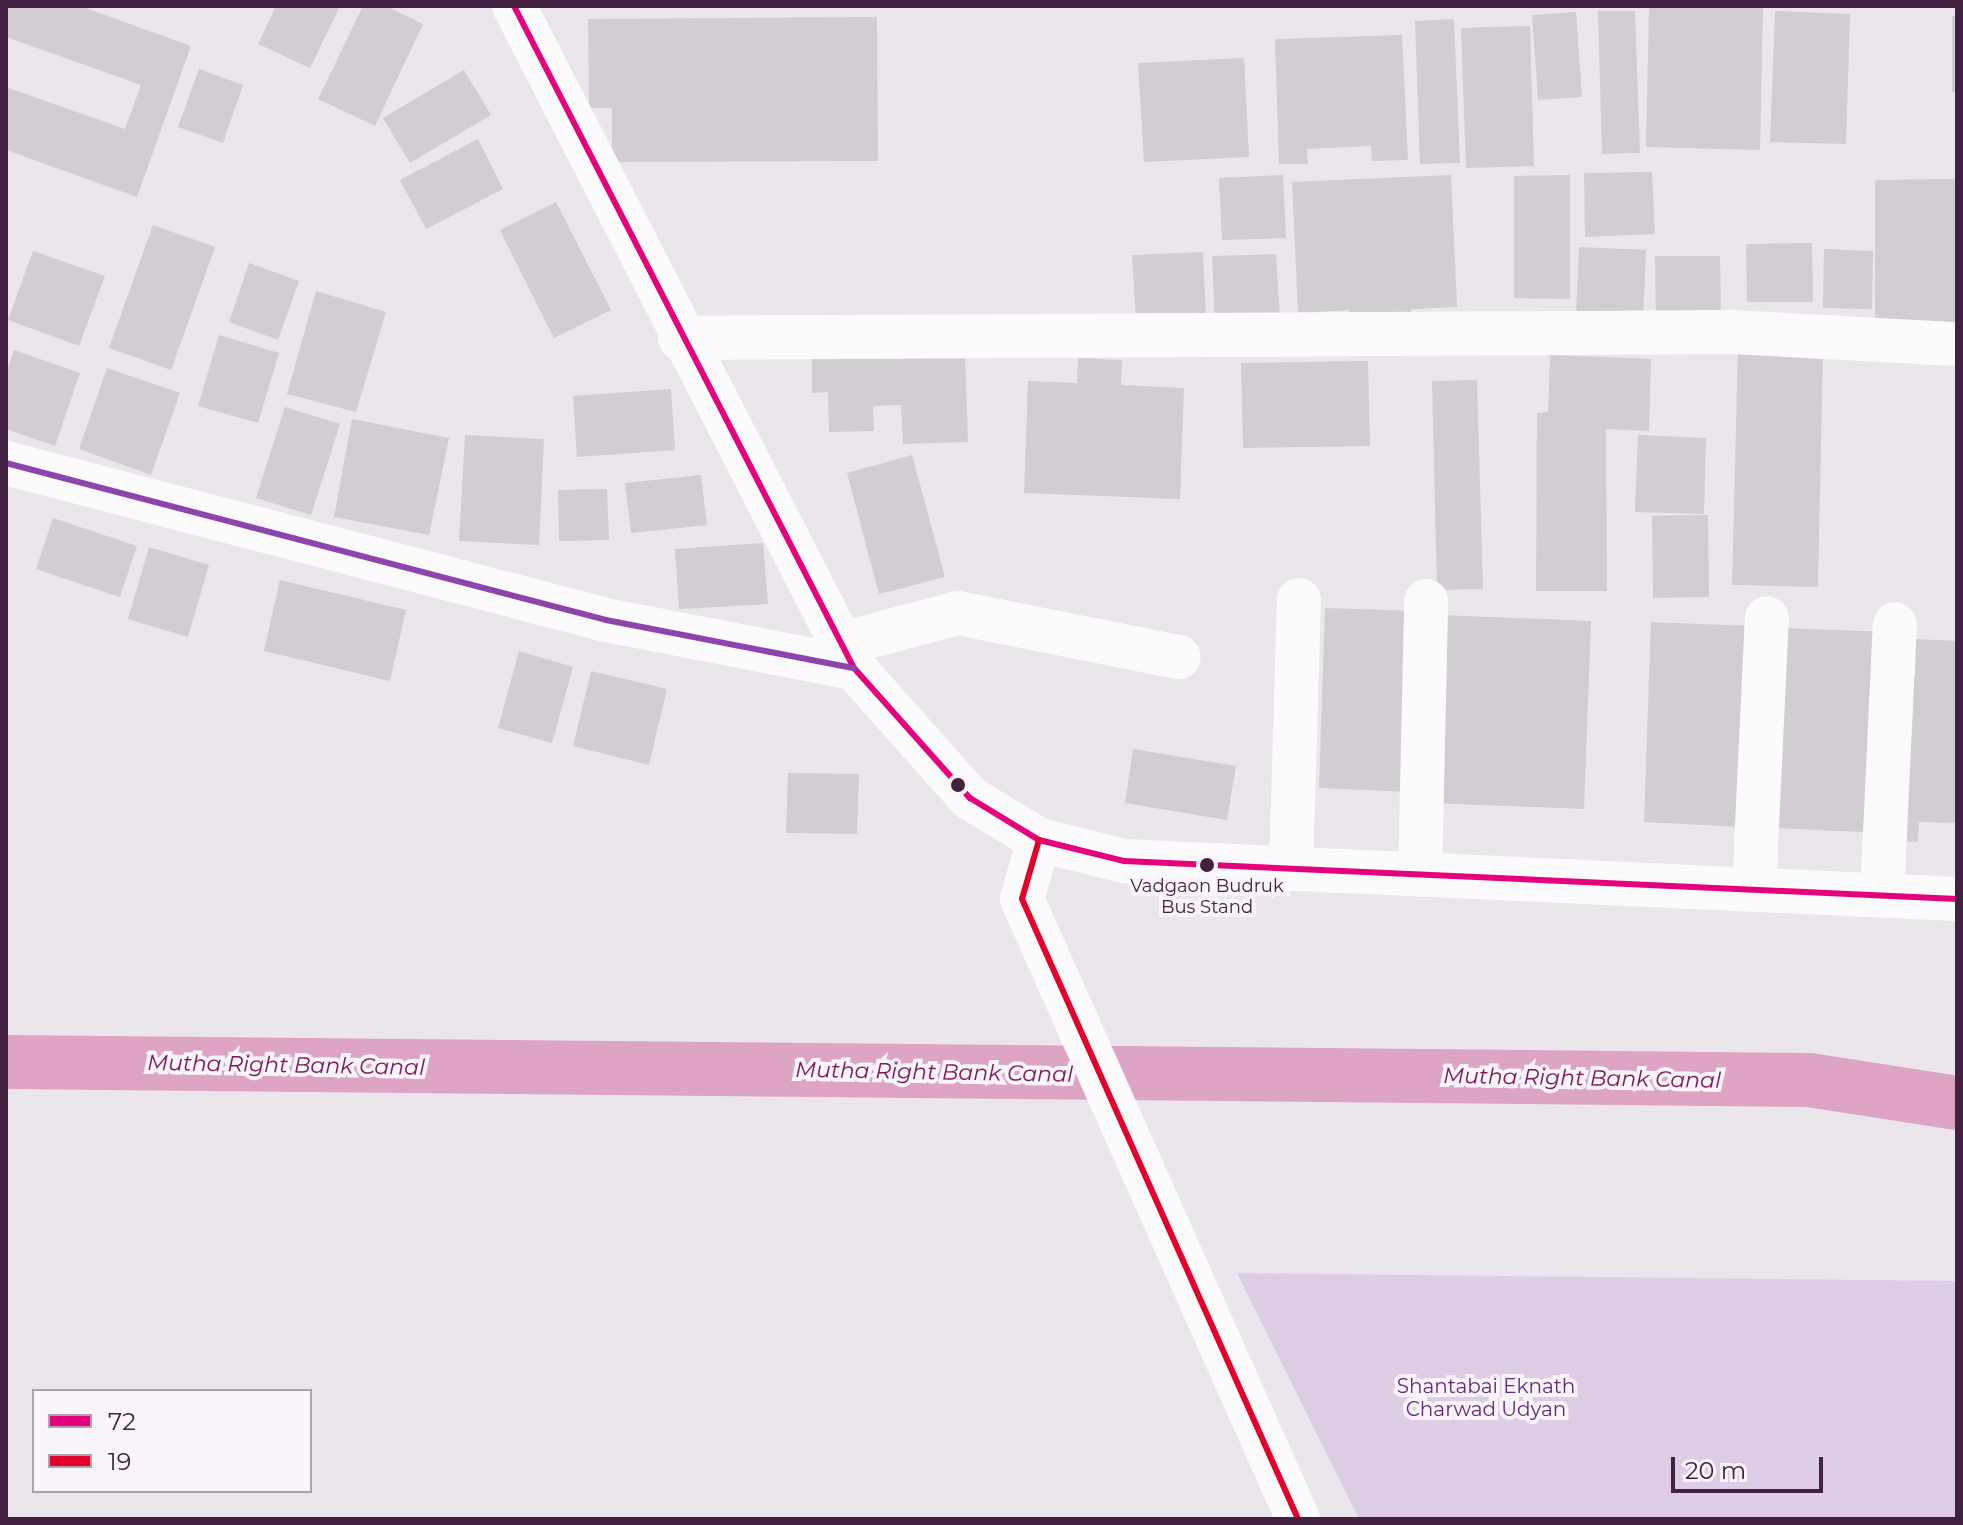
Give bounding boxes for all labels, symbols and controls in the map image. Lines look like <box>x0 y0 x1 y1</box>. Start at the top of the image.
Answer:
unlabelled marker <box>950 777 966 793</box>
marker: Vadgaon Budruk Bus Stand <box>1199 857 1215 873</box>
place label: Vadgaon Budruk Bus Stand <box>1130 876 1284 918</box>
water label: Mutha Right Bank Canal <box>147 1049 425 1081</box>
water label: Mutha Right Bank Canal <box>795 1056 1073 1088</box>
water label: Mutha Right Bank Canal <box>1443 1062 1721 1094</box>
park label: Shantabai Eknath Charwad Udyan <box>1397 1374 1575 1421</box>
legend <box>32 1389 312 1493</box>
text: 72 <box>108 1407 136 1436</box>
scale bar <box>1675 1441 1827 1491</box>
text: 19 <box>108 1447 131 1476</box>
text: 20 m <box>1685 1456 1746 1485</box>

